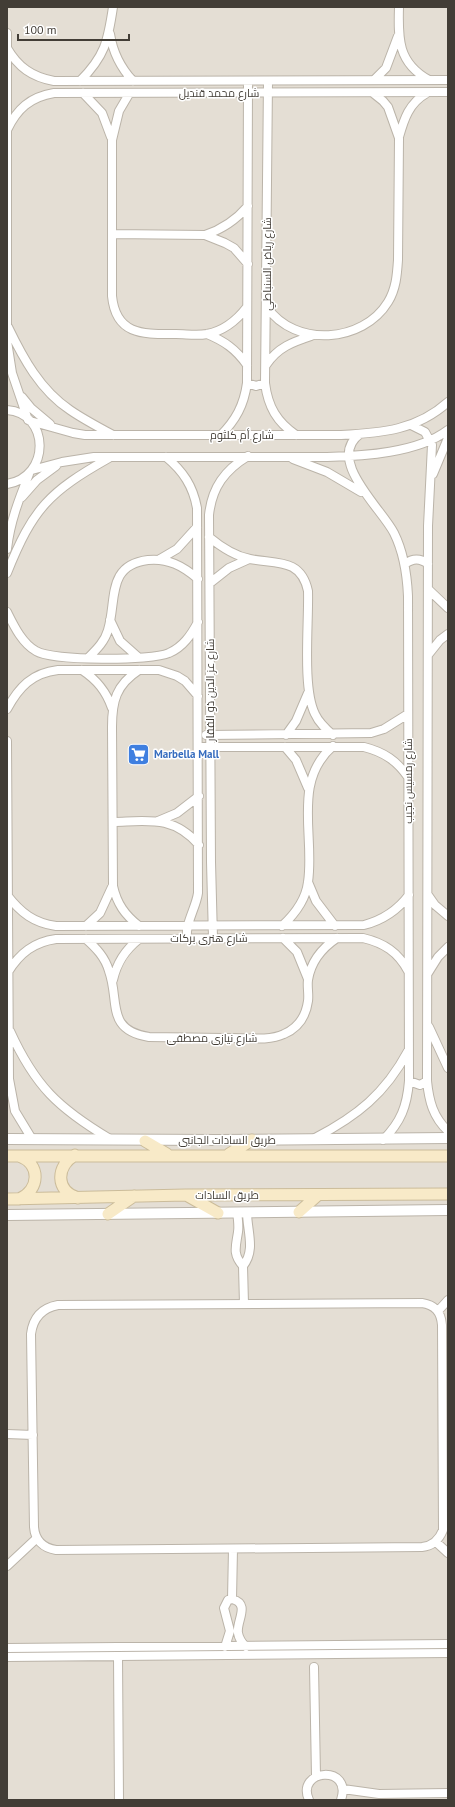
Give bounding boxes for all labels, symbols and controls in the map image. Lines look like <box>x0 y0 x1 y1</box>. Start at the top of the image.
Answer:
scale bar <box>18 16 129 42</box>
text: 100 m <box>24 22 57 37</box>
street label: شارع محمد قنديل <box>179 86 259 101</box>
street label: شارع رياض السنباطي <box>260 217 276 311</box>
street label: شارع أم كلثوم <box>210 428 274 443</box>
street label: شارع عز الدين ذو الفقار <box>203 639 218 742</box>
street label: شارع رمسيس نجيب <box>401 738 416 824</box>
supermarket icon: Marbella Mall <box>126 741 152 767</box>
place label: Marbella Mall <box>154 747 220 761</box>
street label: شارع هنرى بركات <box>170 931 248 946</box>
street label: شارع نيازى مصطفى <box>167 1031 257 1046</box>
street label: طريق السادات الجانبى <box>178 1133 276 1147</box>
street label: طريق السادات <box>195 1188 259 1202</box>

